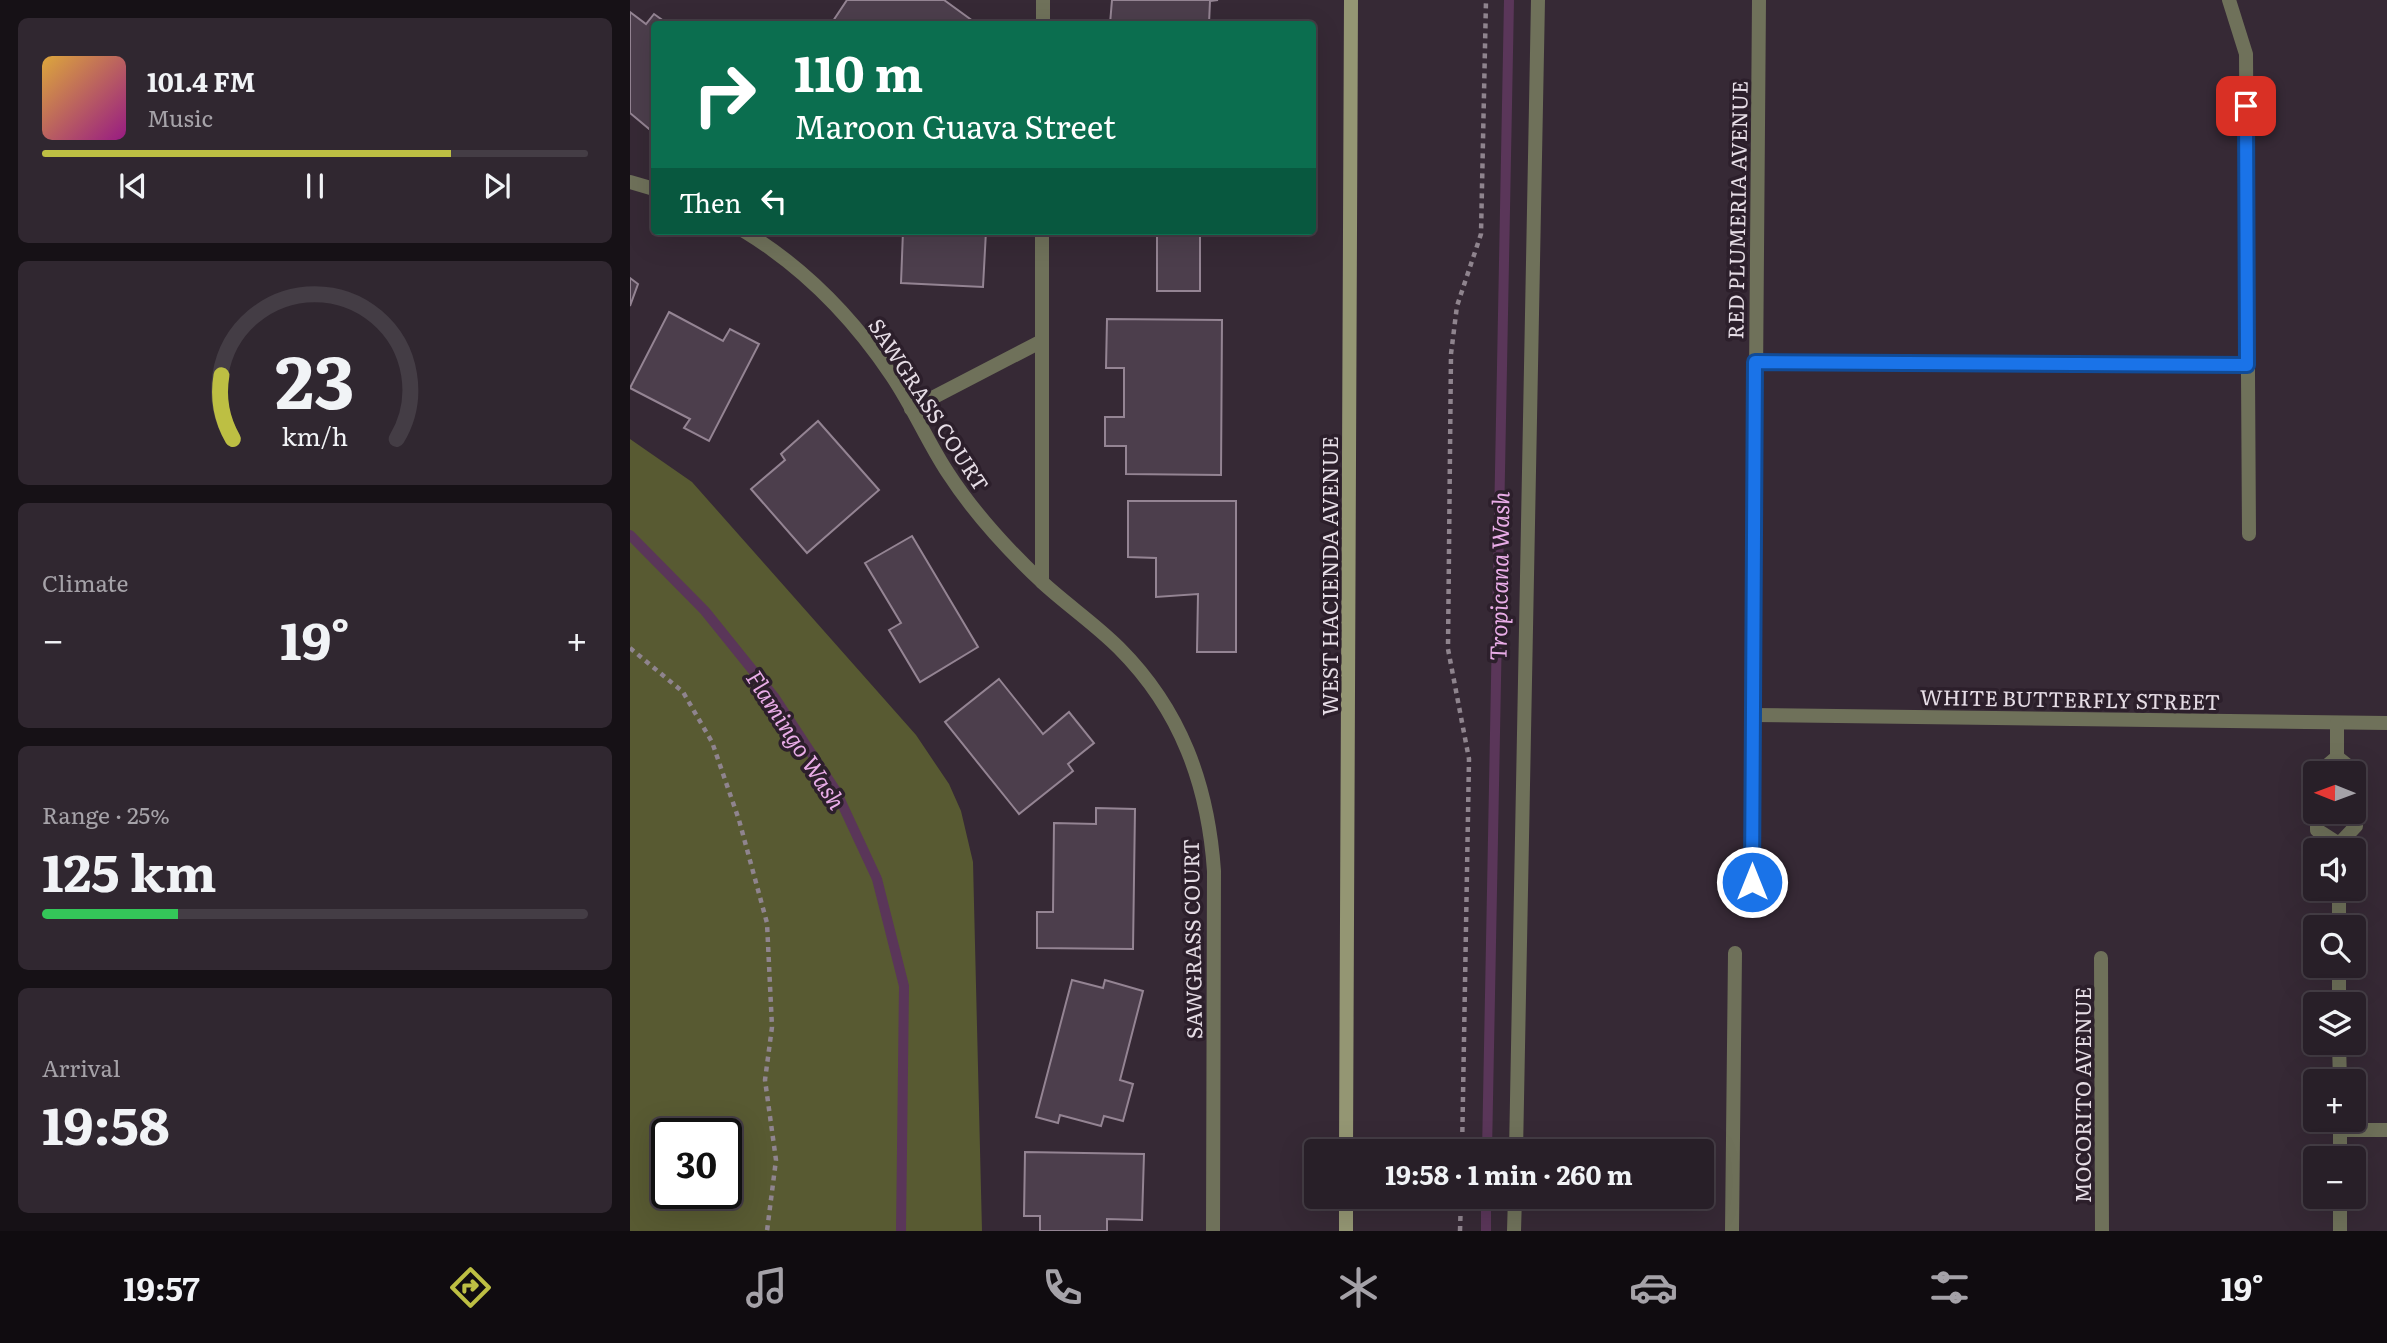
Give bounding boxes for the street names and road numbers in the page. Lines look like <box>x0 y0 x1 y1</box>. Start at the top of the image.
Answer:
street label: RED PLUMERIA AVENUE <box>1718 81 1754 339</box>
street label: SAWGRASS COURT <box>862 312 998 496</box>
street label: WEST HACIENDA AVENUE <box>1313 436 1344 716</box>
street label: WHITE BUTTERFLY STREET <box>1920 680 2220 716</box>
street label: SAWGRASS COURT <box>1174 839 1208 1039</box>
street label: MOCORITO AVENUE <box>2066 987 2097 1203</box>

